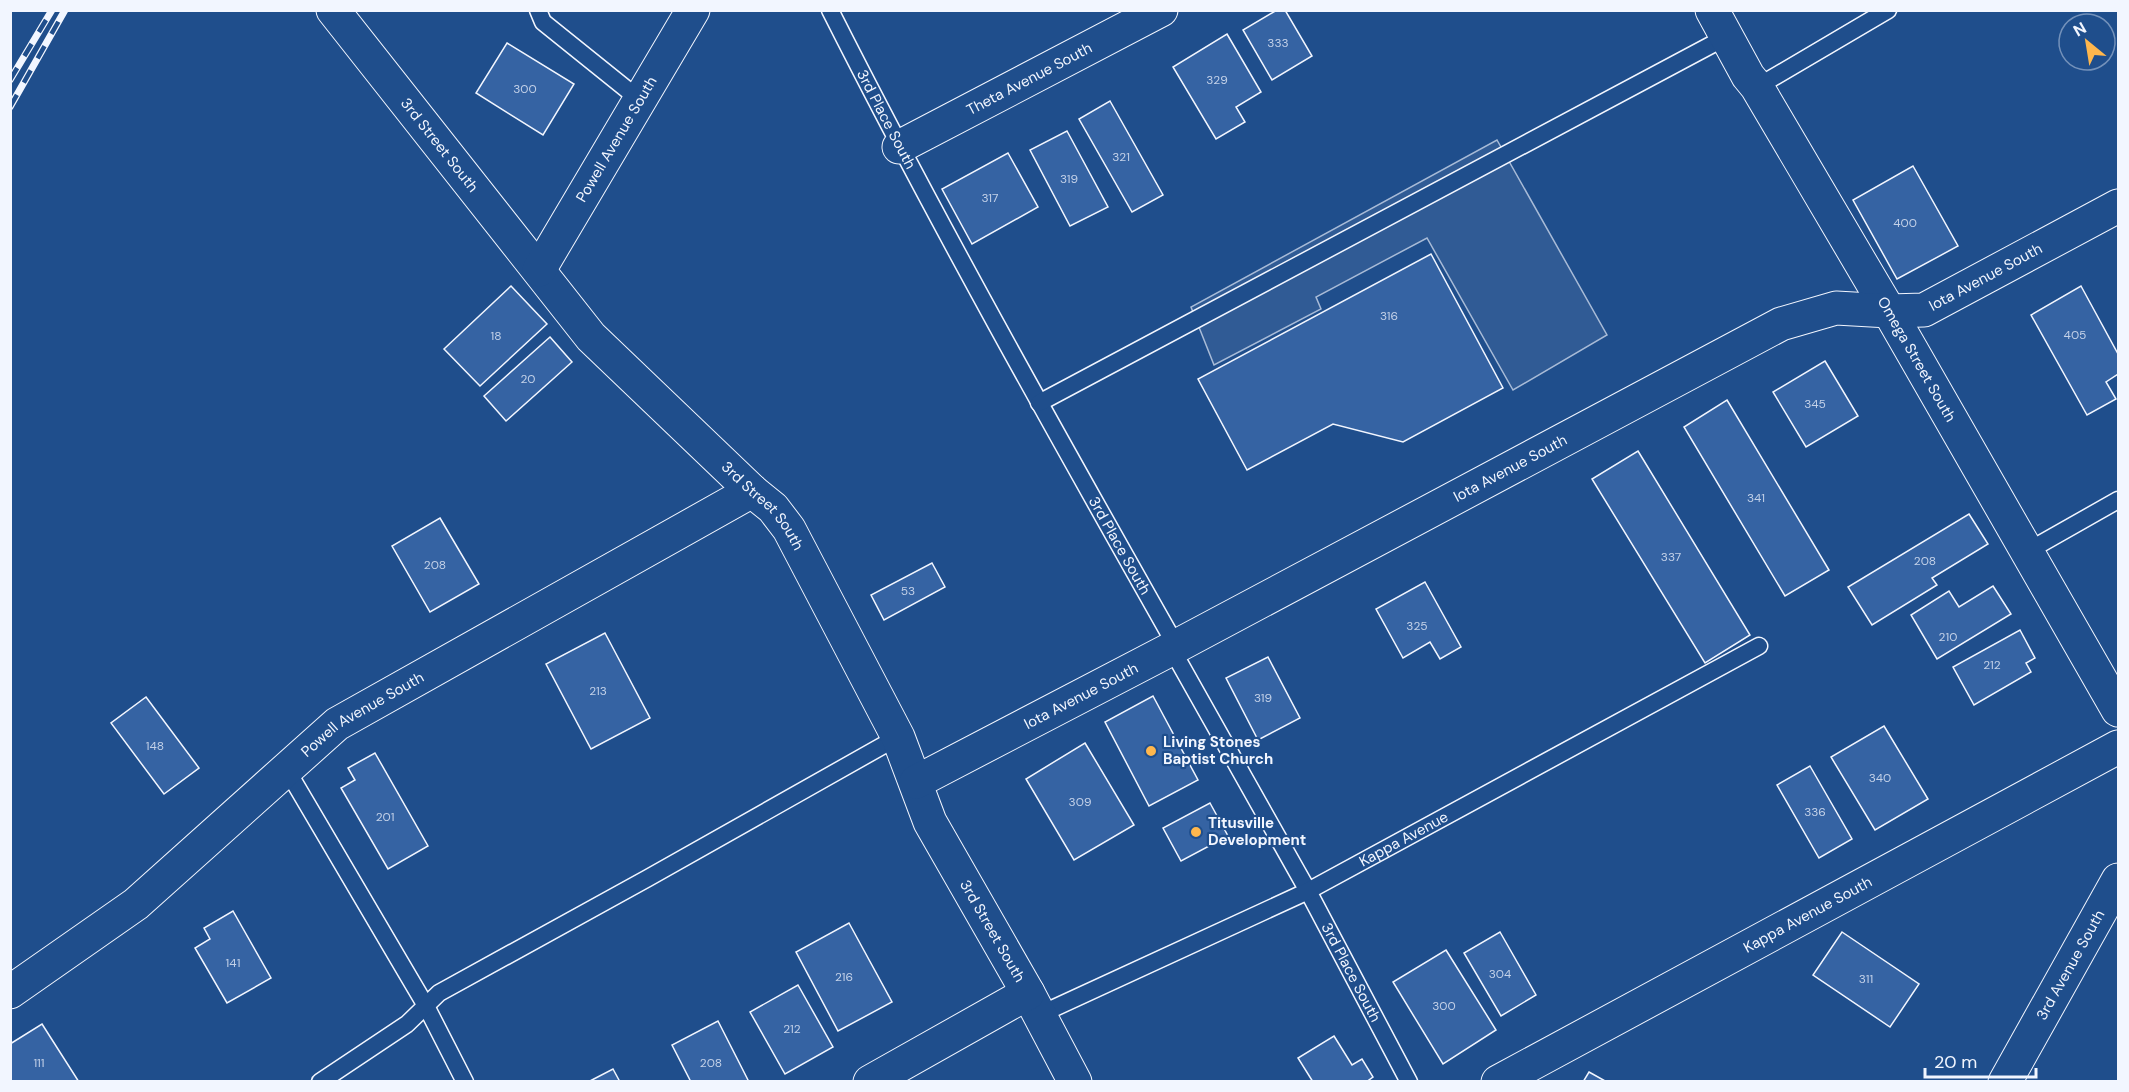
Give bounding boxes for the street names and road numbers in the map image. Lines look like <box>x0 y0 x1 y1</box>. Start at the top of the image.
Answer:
street label: Theta Avenue South <box>963 38 1096 120</box>
street label: 3rd Place South <box>852 66 921 173</box>
street label: Powell Avenue South <box>571 73 662 206</box>
street label: 3rd Street South <box>396 94 483 196</box>
street label: Iota Avenue South <box>1925 238 2046 316</box>
street label: Omega Street South <box>1873 293 1961 425</box>
street label: Iota Avenue South <box>1450 430 1571 507</box>
street label: 3rd Street South <box>717 457 808 554</box>
street label: 3rd Place South <box>1084 493 1155 598</box>
street label: Iota Avenue South <box>1020 658 1141 734</box>
street label: Powell Avenue South <box>297 667 427 762</box>
street label: Kappa Avenue <box>1356 807 1452 871</box>
street label: Kappa Avenue South <box>1740 872 1875 958</box>
street label: 3rd Street South <box>955 876 1030 986</box>
street label: 3rd Avenue South <box>2032 906 2109 1024</box>
street label: 3rd Place South <box>1317 919 1386 1026</box>

